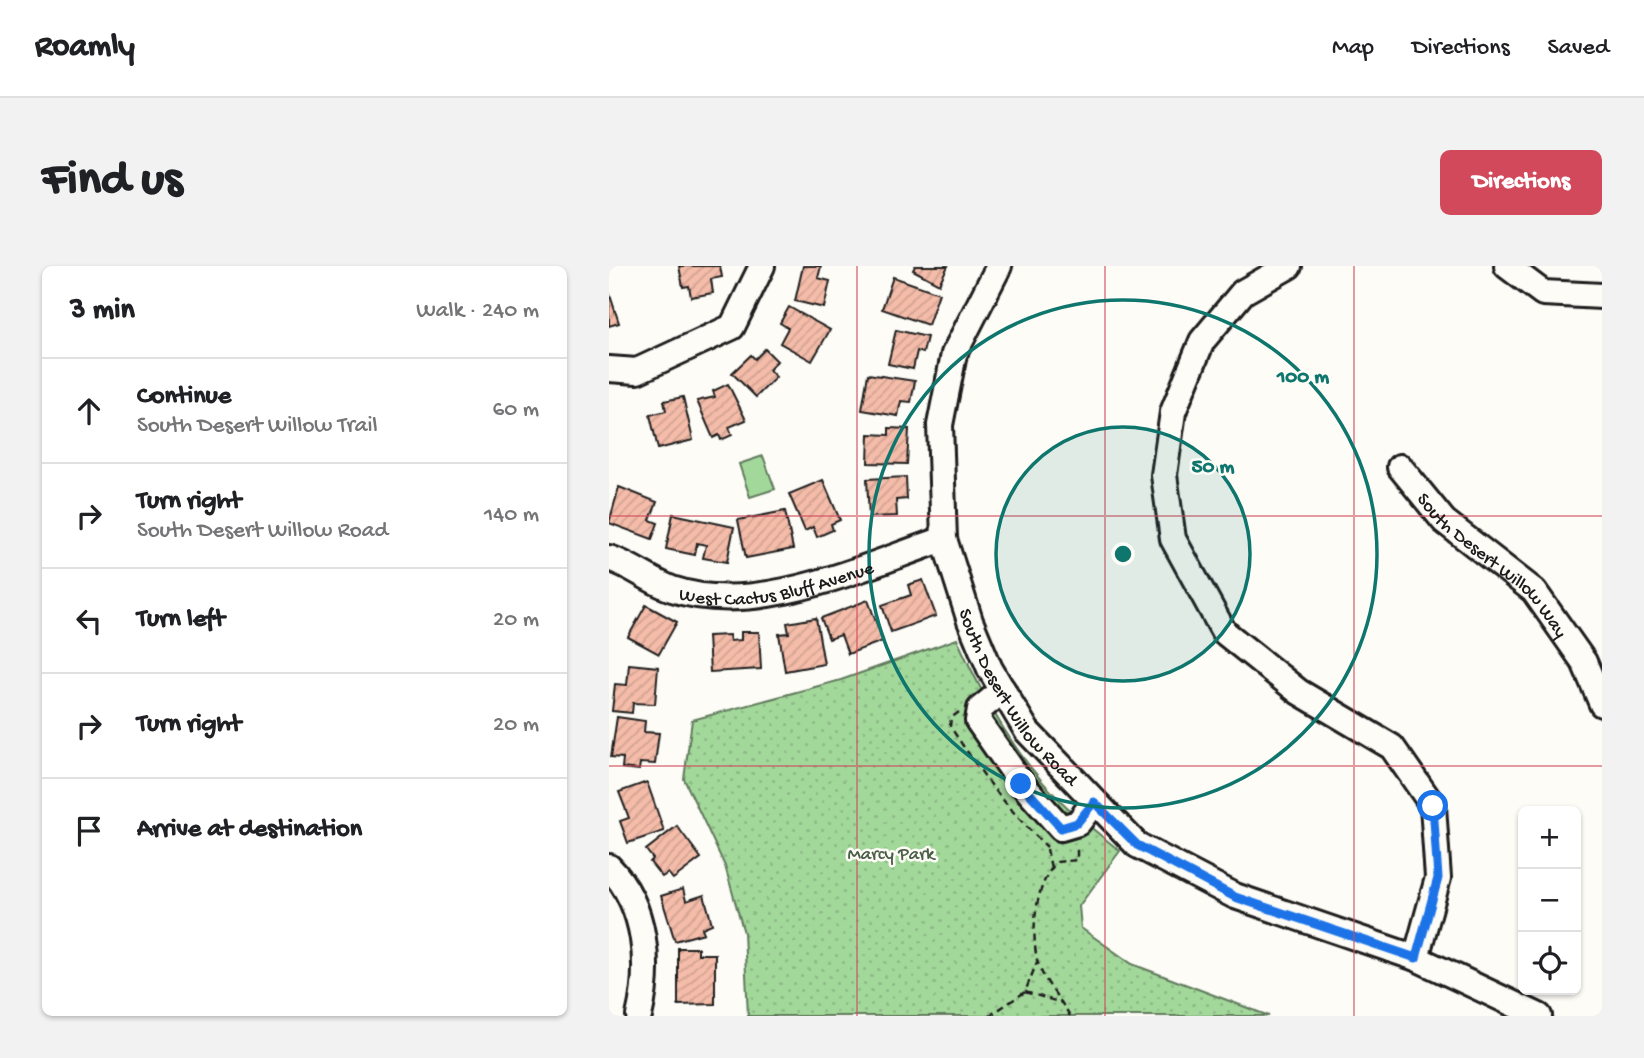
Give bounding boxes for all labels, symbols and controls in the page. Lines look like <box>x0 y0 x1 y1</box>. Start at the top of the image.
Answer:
text: Roamly <box>35 29 135 67</box>
text: Map <box>1332 34 1374 63</box>
text: Directions <box>1412 34 1510 63</box>
text: Saved <box>1548 34 1609 63</box>
button: Directions <box>1440 150 1602 215</box>
text: Find us <box>42 153 182 211</box>
text: 3 min <box>70 294 135 329</box>
text: Walk · 240 m <box>416 298 539 325</box>
text: 100 m <box>1276 366 1329 391</box>
text: Continue <box>137 382 231 413</box>
icon: ahead <box>70 392 108 430</box>
text: 60 m <box>493 397 539 424</box>
text: South Desert Willow Trail <box>137 413 377 440</box>
text: 50 m <box>1192 456 1235 481</box>
text: Turn right <box>137 487 241 518</box>
street label: South Desert Willow Way <box>1410 489 1572 644</box>
icon: right <box>70 497 108 535</box>
text: 140 m <box>484 502 539 529</box>
text: South Desert Willow Road <box>137 518 388 545</box>
centre of rings <box>1111 542 1135 566</box>
street label: West Cactus Bluff Avenue <box>677 557 877 613</box>
icon: left <box>70 602 108 640</box>
text: Turn left <box>137 605 225 636</box>
street label: South Desert Willow Road <box>952 606 1083 793</box>
text: 20 m <box>493 607 539 634</box>
icon: right <box>70 707 108 745</box>
text: Turn right <box>137 710 241 741</box>
text: 20 m <box>493 712 539 739</box>
route end <box>1005 768 1036 799</box>
route start <box>1417 790 1448 821</box>
map controls <box>1518 806 1581 995</box>
button: + <box>1518 806 1581 869</box>
icon: arrive <box>70 812 108 850</box>
text: Arrive at destination <box>137 815 362 846</box>
park label: Marcy Park <box>848 844 936 867</box>
button: − <box>1518 869 1581 932</box>
button: locate <box>1518 932 1581 995</box>

